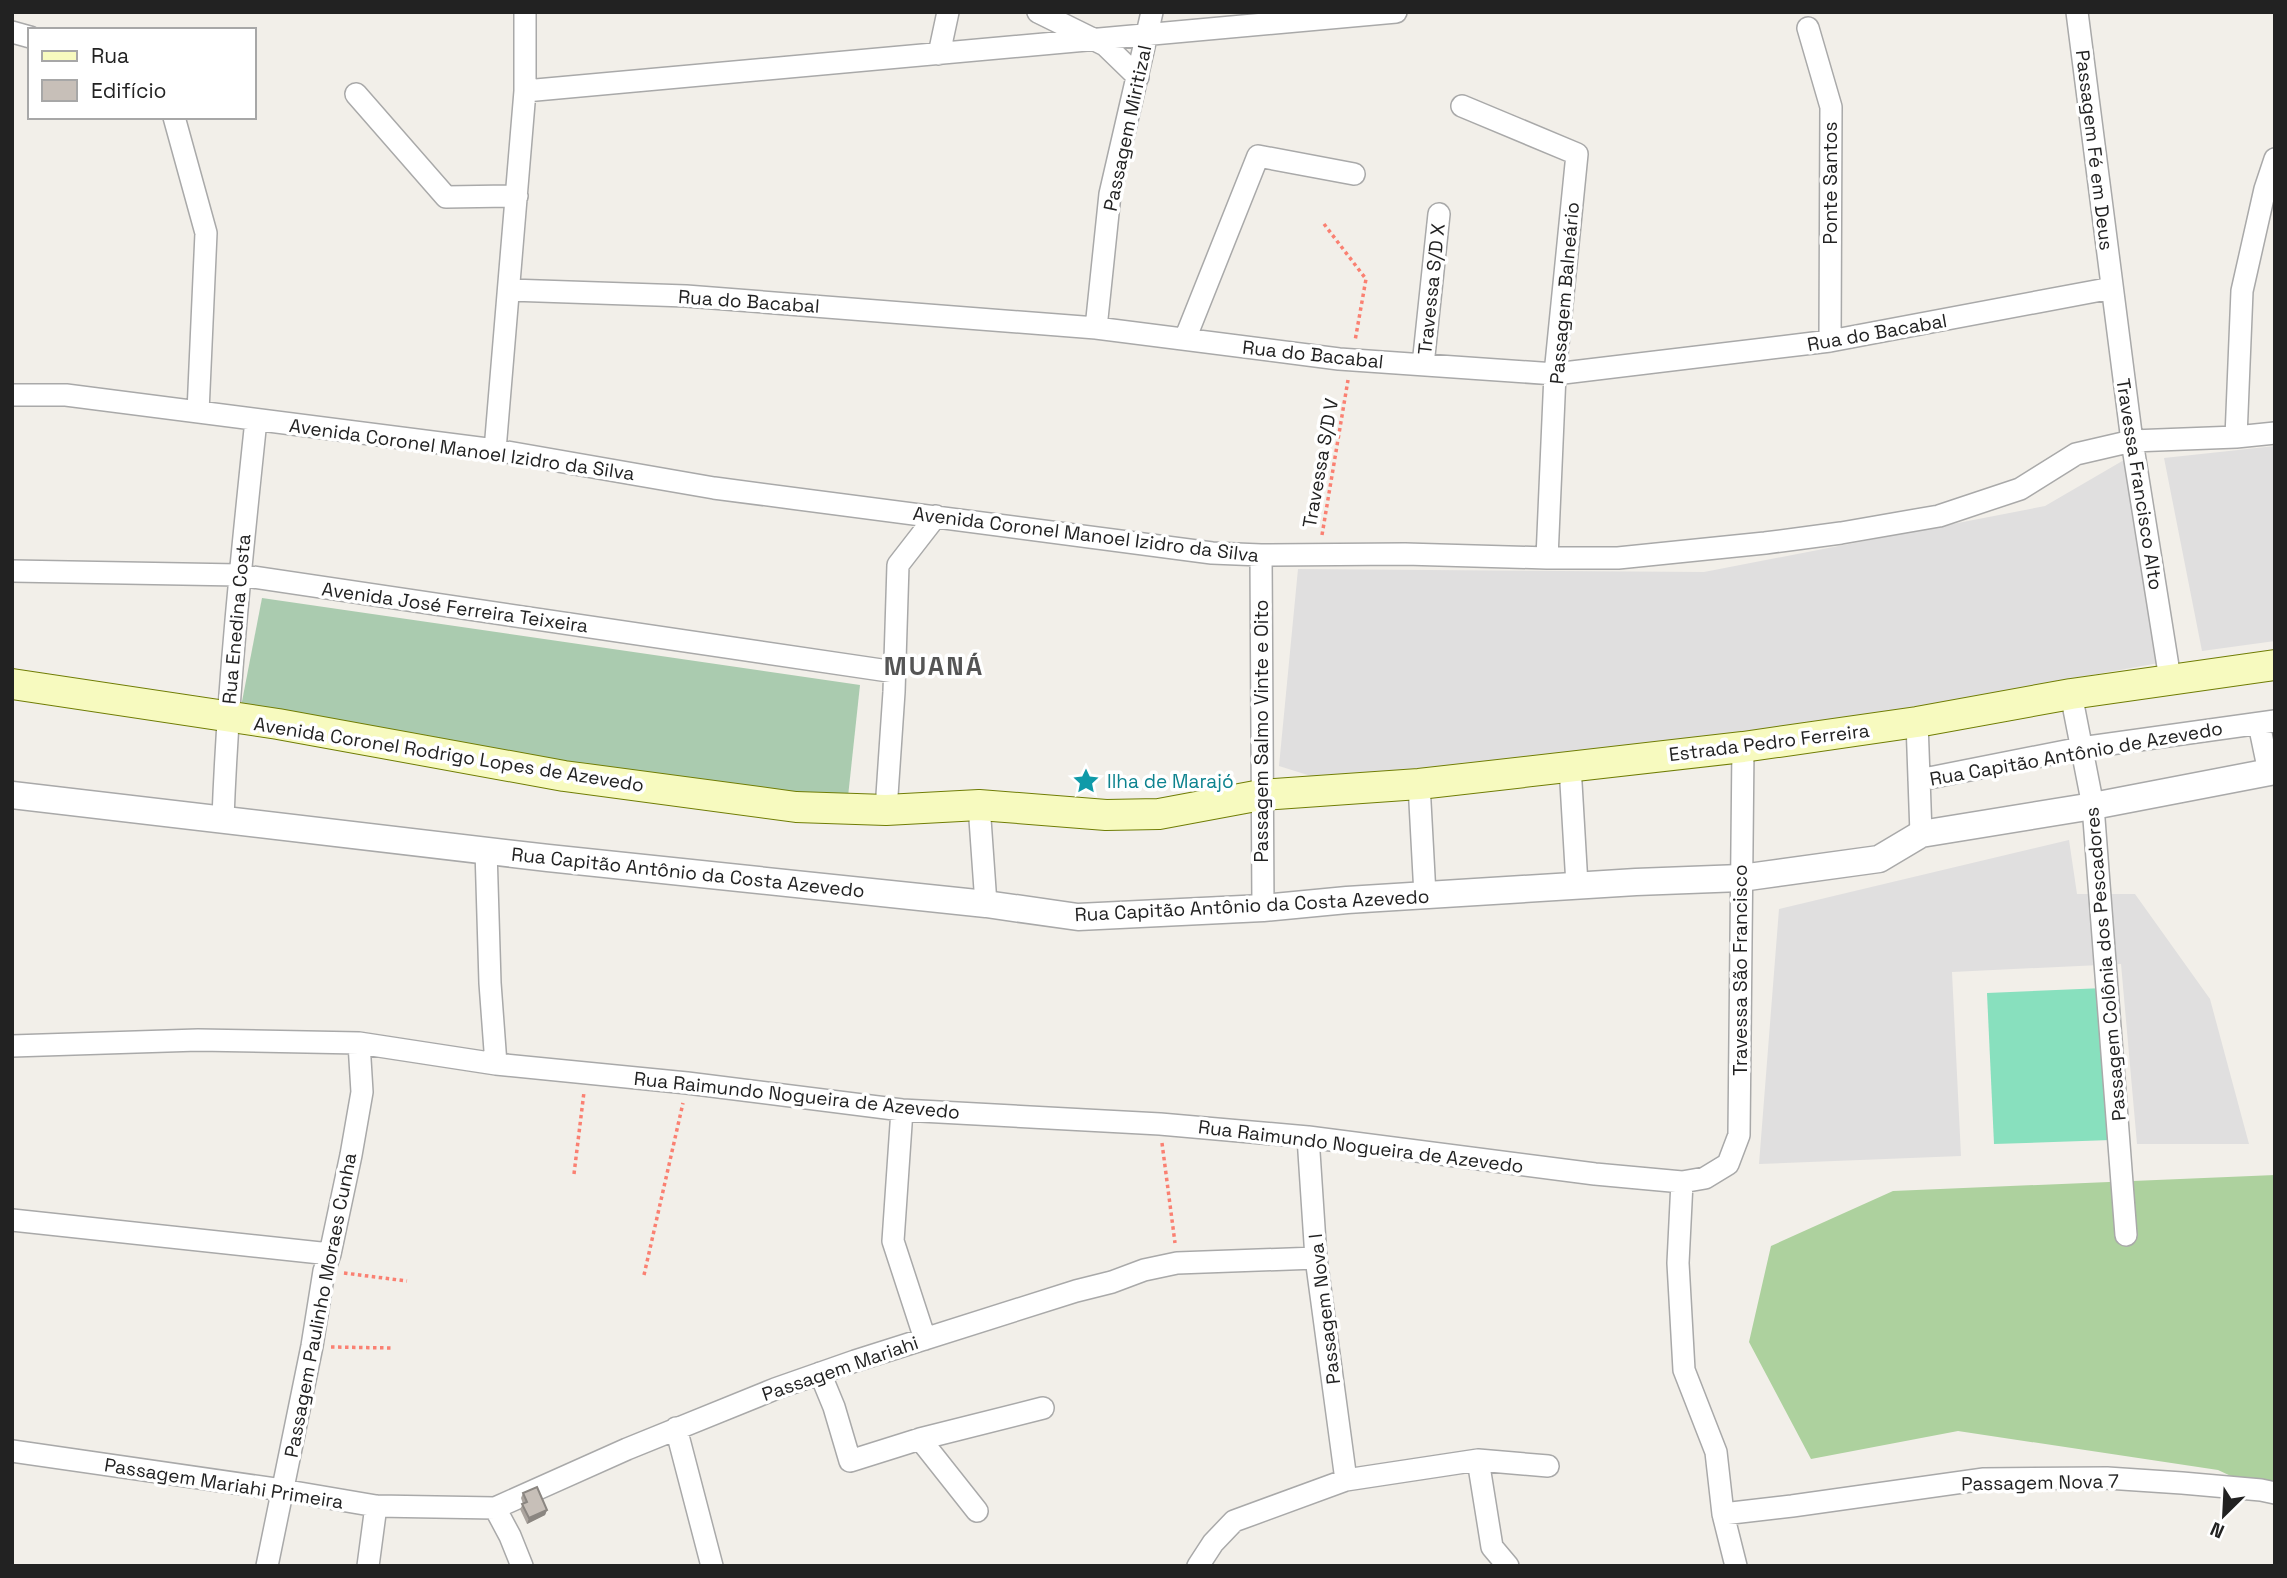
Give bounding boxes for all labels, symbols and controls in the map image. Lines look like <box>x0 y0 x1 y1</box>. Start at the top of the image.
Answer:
legend <box>28 28 256 119</box>
text: Rua <box>91 42 129 69</box>
street label: Passagem Miritizal <box>1098 43 1157 213</box>
street label: Passagem Fé em Deus <box>2070 48 2119 252</box>
text: Edifício <box>91 77 167 104</box>
street label: Ponte Santos <box>1818 122 1843 244</box>
street label: Passagem Balneário <box>1544 201 1585 385</box>
street label: Travessa S/D X <box>1412 222 1451 356</box>
street label: Rua do Bacabal <box>677 284 820 319</box>
street label: Rua do Bacabal <box>1805 308 1949 357</box>
street label: Rua do Bacabal <box>1241 335 1385 374</box>
street label: Travessa Francisco Alto <box>2110 376 2169 592</box>
street label: Travessa S/D V <box>1297 396 1344 530</box>
street label: Avenida Coronel Manoel Izidro da Silva <box>288 413 636 486</box>
street label: Avenida Coronel Manoel Izidro da Silva <box>912 501 1260 568</box>
street label: Rua Enedina Costa <box>217 533 256 705</box>
street label: Avenida José Ferreira Teixeira <box>320 576 590 639</box>
street label: Passagem Salmo Vinte e Oito <box>1249 599 1274 863</box>
district label: MUANÁ <box>884 649 984 683</box>
street label: Avenida Coronel Rodrigo Lopes de Azevedo <box>252 711 646 798</box>
street label: Rua Capitão Antônio de Azevedo <box>1928 715 2225 792</box>
street label: Estrada Pedro Ferreira <box>1667 718 1871 767</box>
place icon: Ilha de Marajó <box>1071 766 1101 796</box>
place label: Ilha de Marajó <box>1107 769 1234 794</box>
street label: Passagem Colônia dos Pescadores <box>2079 806 2132 1122</box>
street label: Rua Capitão Antônio da Costa Azevedo <box>510 842 866 903</box>
street label: Travessa São Francisco <box>1728 864 1753 1076</box>
street label: Rua Capitão Antônio da Costa Azevedo <box>1074 884 1430 927</box>
street label: Rua Raimundo Nogueira de Azevedo <box>633 1066 961 1125</box>
street label: Rua Raimundo Nogueira de Azevedo <box>1197 1114 1525 1179</box>
street label: Passagem Paulinho Moraes Cunha <box>279 1151 362 1460</box>
street label: Passagem Nova I <box>1303 1232 1346 1386</box>
street label: Passagem Mariahi <box>759 1330 922 1407</box>
street label: Passagem Mariahi Primeira <box>103 1452 345 1515</box>
street label: Passagem Nova 7 <box>1961 1469 2119 1496</box>
north arrow <box>2189 1480 2259 1550</box>
text: N <box>2206 1516 2228 1544</box>

